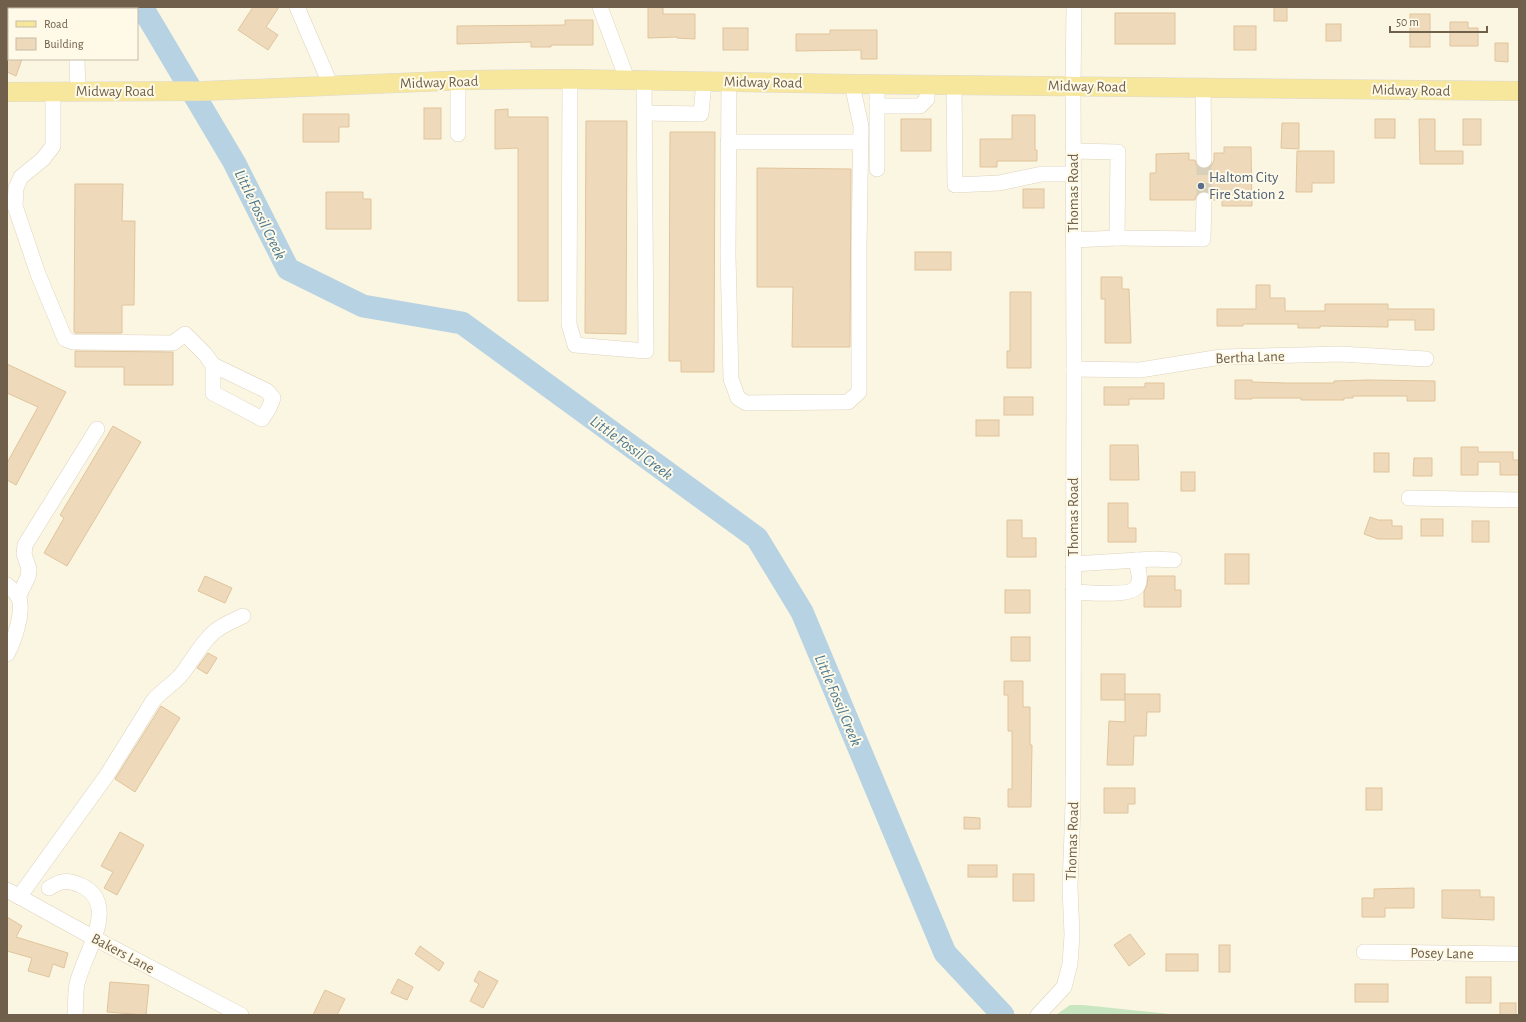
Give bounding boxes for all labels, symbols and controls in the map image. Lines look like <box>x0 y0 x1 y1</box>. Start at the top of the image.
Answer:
legend <box>8 8 138 60</box>
scale bar <box>1390 8 1487 34</box>
text: 50 m <box>1396 16 1419 28</box>
text: Road <box>44 18 68 30</box>
text: Building <box>44 38 84 50</box>
street label: Midway Road <box>400 74 479 91</box>
street label: Midway Road <box>724 74 803 91</box>
street label: Midway Road <box>1048 78 1127 95</box>
street label: Midway Road <box>1372 82 1451 99</box>
street label: Midway Road <box>76 84 154 99</box>
street label: Thomas Road <box>1066 153 1081 233</box>
water label: Little Fossil Creek <box>231 167 289 262</box>
place label: Haltom City Fire Station 2 <box>1209 170 1285 202</box>
marker: Haltom City Fire Station 2 <box>1196 181 1206 191</box>
street label: Bertha Lane <box>1215 349 1285 366</box>
water label: Little Fossil Creek <box>587 413 676 483</box>
street label: Thomas Road <box>1066 477 1081 557</box>
water label: Little Fossil Creek <box>812 652 865 749</box>
street label: Thomas Road <box>1064 801 1081 881</box>
street label: Bakers Lane <box>89 931 157 976</box>
street label: Posey Lane <box>1410 945 1474 962</box>

